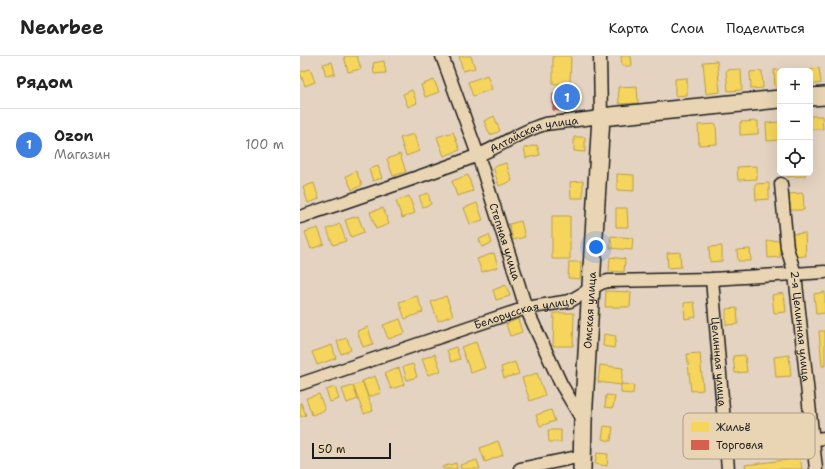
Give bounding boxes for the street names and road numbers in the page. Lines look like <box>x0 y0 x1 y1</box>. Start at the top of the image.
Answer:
street label: Алтайская улица <box>487 112 579 156</box>
street label: Степная улица <box>486 201 524 282</box>
street label: 2-я Целинная улица <box>787 270 814 382</box>
street label: Омская улица <box>580 271 599 349</box>
street label: Белорусская улица <box>472 292 578 333</box>
street label: Целинная улица <box>708 316 730 407</box>

